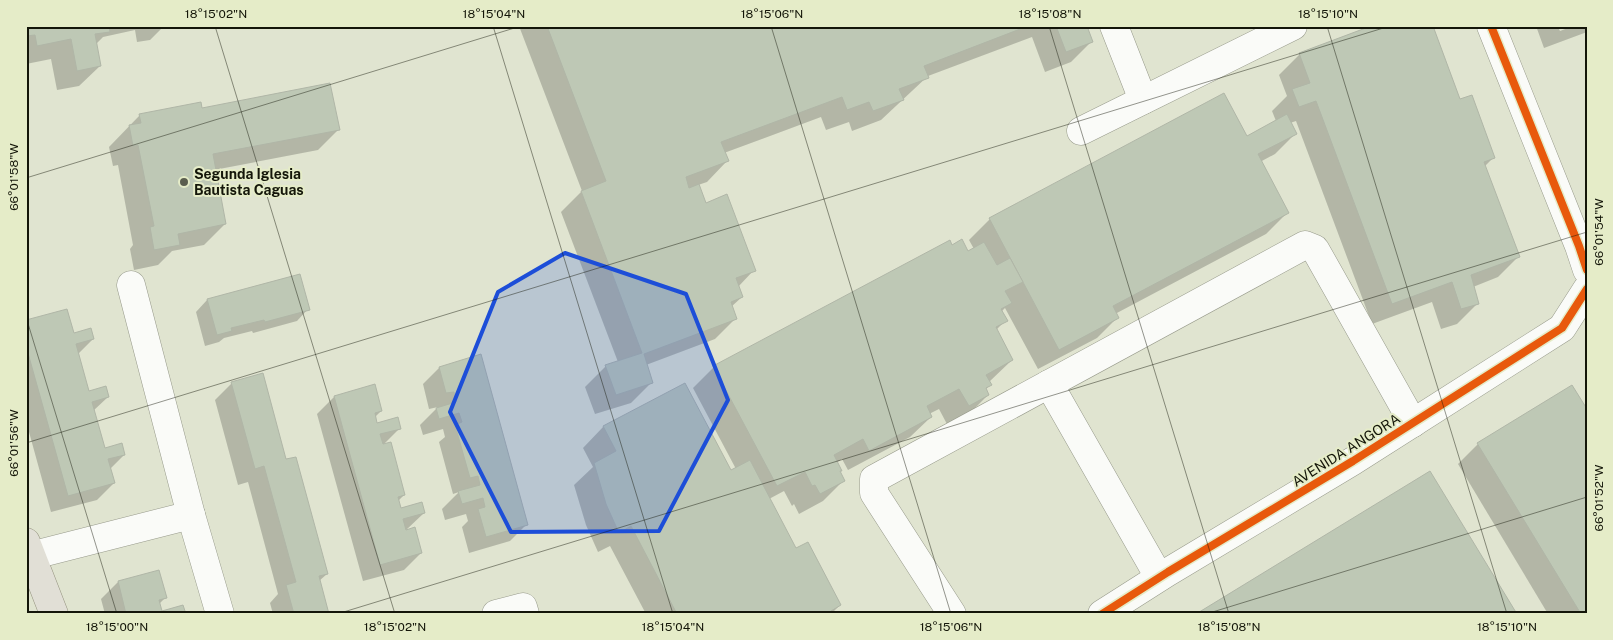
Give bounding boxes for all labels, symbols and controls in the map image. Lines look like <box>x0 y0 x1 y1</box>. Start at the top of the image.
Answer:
text: 18°15'02"N <box>185 7 247 21</box>
text: 18°15'04"N <box>463 7 525 21</box>
text: 18°15'06"N <box>741 7 803 21</box>
text: 18°15'08"N <box>1019 7 1081 21</box>
text: 18°15'10"N <box>1298 7 1358 21</box>
text: 66°01'58"W <box>7 143 21 211</box>
place label: Segunda Iglesia Bautista Caguas <box>194 166 304 198</box>
marker: Segunda Iglesia Bautista Caguas <box>178 176 190 188</box>
text: 66°01'54"W <box>1592 198 1606 266</box>
text: 66°01'56"W <box>7 409 21 477</box>
street label: AVENIDA ANGORA <box>1289 410 1403 490</box>
text: 66°01'52"W <box>1592 464 1606 532</box>
text: 18°15'00"N <box>86 620 148 634</box>
text: 18°15'02"N <box>364 620 426 634</box>
text: 18°15'04"N <box>642 620 704 634</box>
text: 18°15'06"N <box>920 620 982 634</box>
text: 18°15'08"N <box>1198 620 1260 634</box>
text: 18°15'10"N <box>1477 620 1537 634</box>

